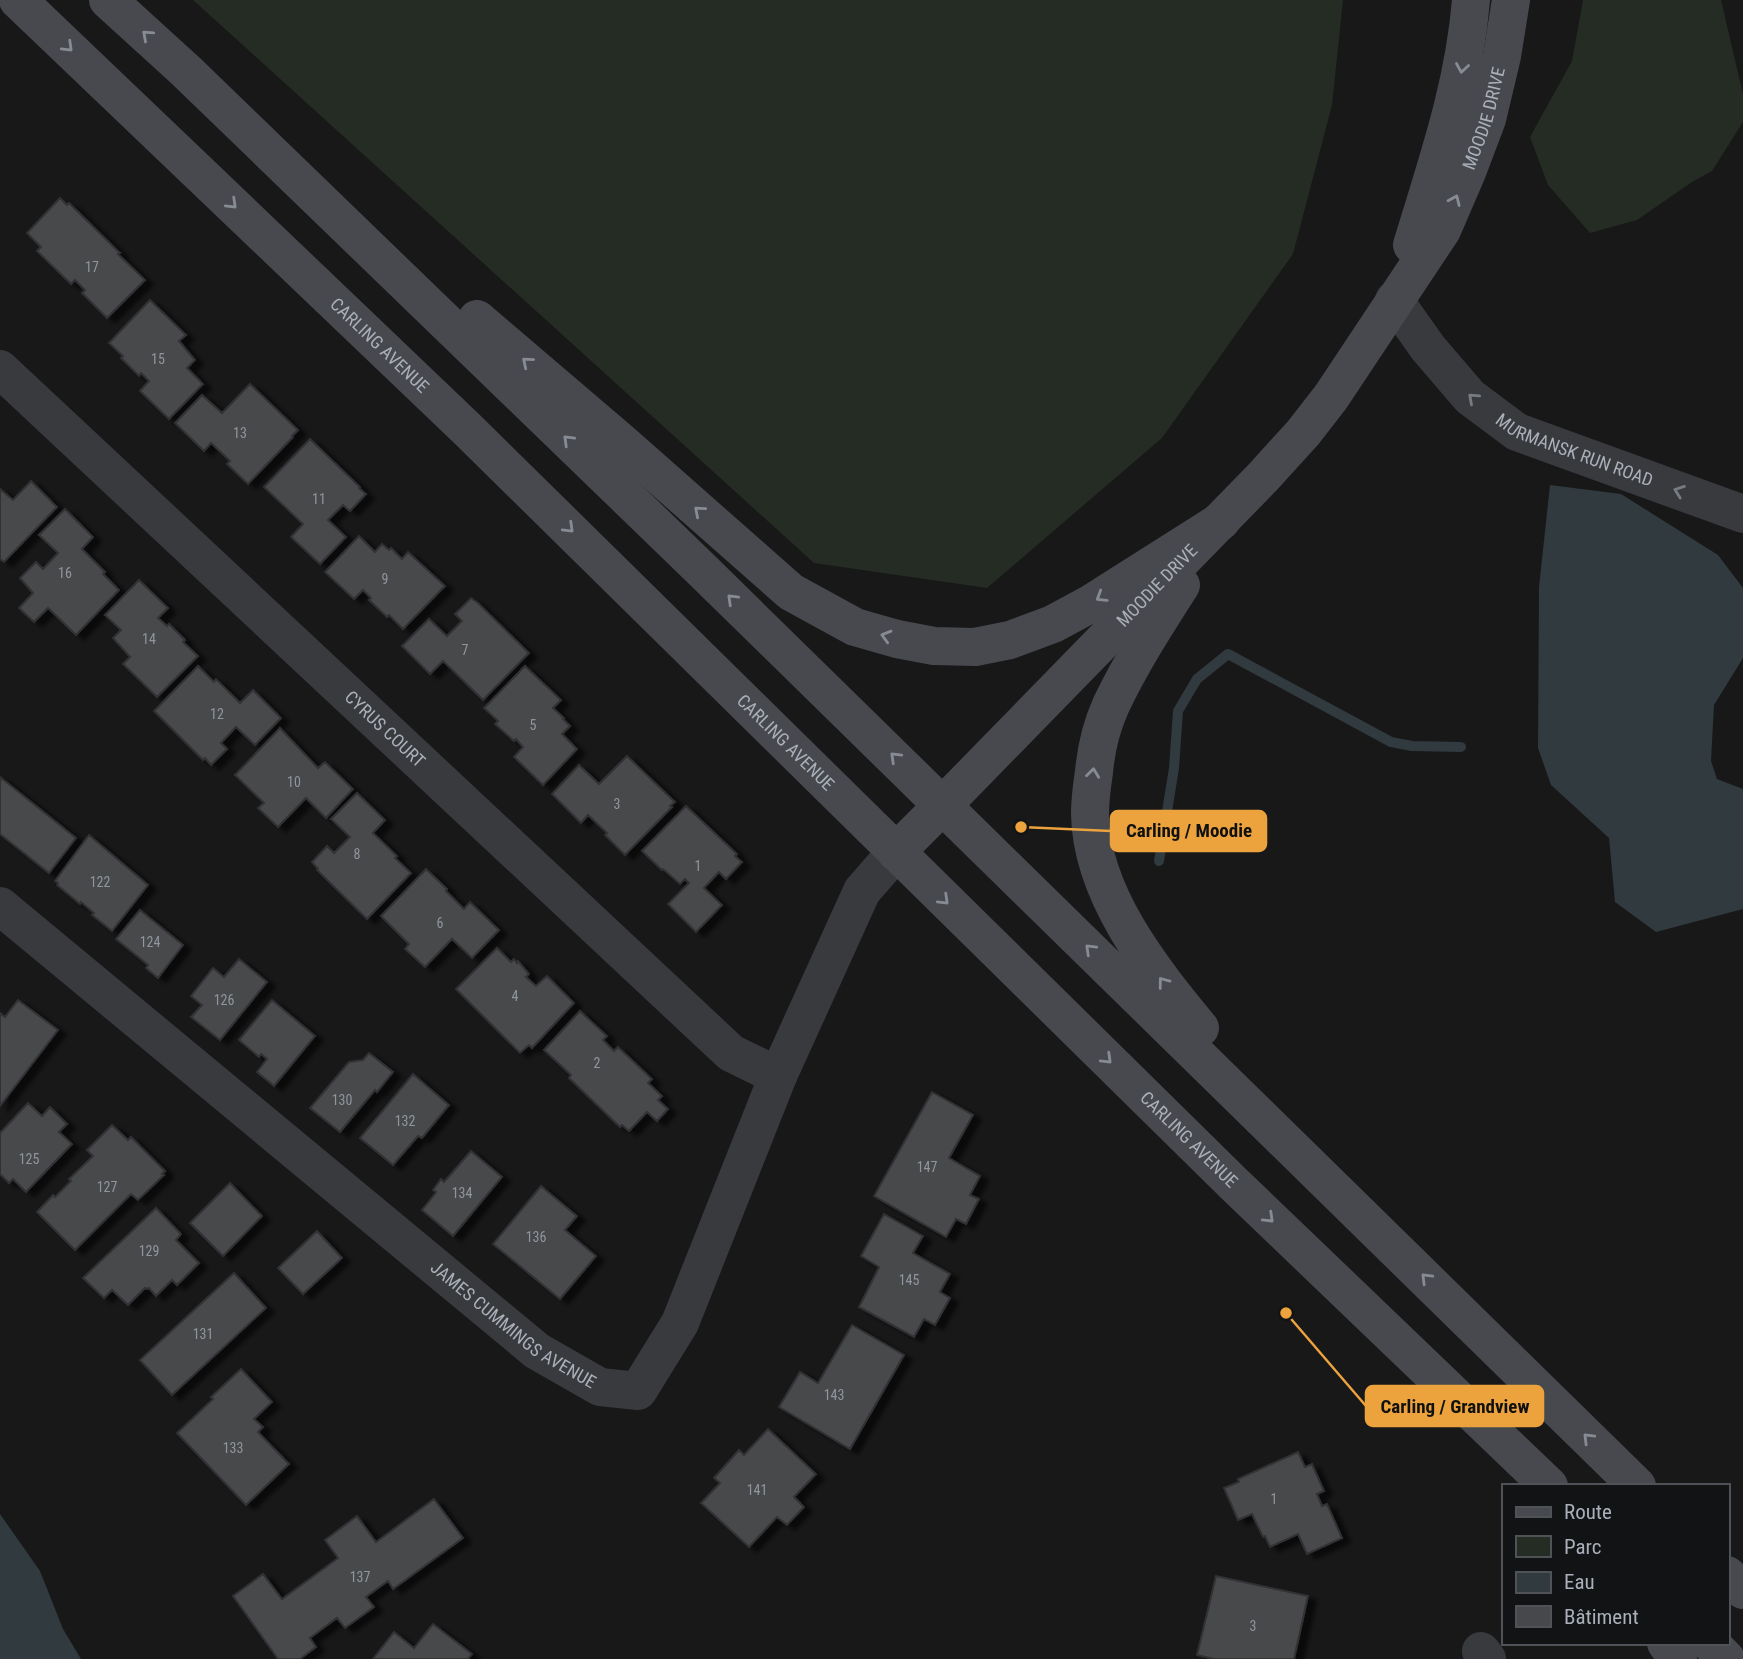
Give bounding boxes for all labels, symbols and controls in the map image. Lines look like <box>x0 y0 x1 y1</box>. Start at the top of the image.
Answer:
one-way arrow <box>142 31 155 44</box>
one-way arrow <box>60 38 73 51</box>
one-way arrow <box>1455 62 1470 74</box>
street label: MOODIE DRIVE <box>1458 65 1509 172</box>
one-way arrow <box>1447 195 1461 207</box>
one-way arrow <box>224 196 237 209</box>
house number: 17 <box>85 259 99 275</box>
street label: CARLING AVENUE <box>326 293 433 397</box>
house number: 15 <box>151 351 165 367</box>
one-way arrow <box>523 358 536 370</box>
one-way arrow <box>1469 394 1482 406</box>
street label: MURMANSK RUN ROAD <box>1492 409 1656 490</box>
house number: 13 <box>233 425 247 441</box>
one-way arrow <box>563 436 576 449</box>
one-way arrow <box>1673 485 1685 499</box>
house number: 11 <box>312 491 326 507</box>
one-way arrow <box>694 507 707 519</box>
one-way arrow <box>561 520 574 533</box>
street label: MOODIE DRIVE <box>1112 540 1201 631</box>
house number: 16 <box>58 565 72 581</box>
house number: 9 <box>382 571 388 587</box>
one-way arrow <box>1096 588 1109 601</box>
one-way arrow <box>727 594 740 607</box>
one-way arrow <box>880 629 892 644</box>
house number: 14 <box>142 631 156 647</box>
house number: 7 <box>462 642 469 658</box>
street label: CYRUS COURT <box>341 686 430 771</box>
street label: CARLING AVENUE <box>733 690 839 795</box>
house number: 12 <box>210 706 224 722</box>
house number: 5 <box>530 717 537 733</box>
one-way arrow <box>890 753 903 766</box>
one-way arrow <box>1086 767 1101 778</box>
house number: 10 <box>287 774 301 790</box>
house number: 3 <box>614 796 620 812</box>
callout: Carling / Moodie <box>1111 811 1266 851</box>
text: Carling / Moodie <box>1126 819 1252 842</box>
house number: 8 <box>354 846 361 862</box>
house number: 1 <box>695 858 701 874</box>
house number: 122 <box>90 874 110 890</box>
one-way arrow <box>936 891 949 904</box>
house number: 6 <box>437 915 444 931</box>
house number: 124 <box>140 934 160 950</box>
one-way arrow <box>1086 945 1098 957</box>
one-way arrow <box>1159 977 1172 989</box>
house number: 4 <box>512 988 519 1004</box>
house number: 126 <box>214 992 234 1008</box>
one-way arrow <box>1098 1051 1111 1064</box>
house number: 2 <box>594 1055 601 1071</box>
street label: CARLING AVENUE <box>1136 1087 1242 1192</box>
house number: 130 <box>332 1092 352 1108</box>
house number: 132 <box>395 1113 415 1129</box>
house number: 125 <box>19 1151 39 1167</box>
house number: 147 <box>917 1159 937 1175</box>
house number: 127 <box>97 1179 117 1195</box>
house number: 134 <box>452 1185 472 1201</box>
one-way arrow <box>1261 1209 1274 1222</box>
house number: 136 <box>526 1229 546 1245</box>
house number: 129 <box>139 1243 159 1259</box>
street label: JAMES CUMMINGS AVENUE <box>427 1256 600 1393</box>
house number: 145 <box>899 1272 919 1288</box>
one-way arrow <box>1421 1274 1434 1287</box>
house number: 131 <box>193 1326 213 1342</box>
callout: Carling / Grandview <box>1366 1386 1543 1426</box>
house number: 143 <box>824 1387 844 1403</box>
text: Carling / Grandview <box>1381 1395 1529 1418</box>
one-way arrow <box>1583 1433 1596 1446</box>
house number: 133 <box>223 1440 243 1456</box>
house number: 141 <box>747 1482 767 1498</box>
legend <box>1502 1484 1729 1645</box>
house number: 1 <box>1271 1491 1277 1507</box>
text: Route <box>1564 1500 1612 1524</box>
text: Parc <box>1564 1535 1602 1559</box>
house number: 137 <box>350 1569 370 1585</box>
text: Eau <box>1564 1570 1595 1594</box>
text: Bâtiment <box>1564 1605 1639 1629</box>
house number: 3 <box>1250 1618 1256 1634</box>

